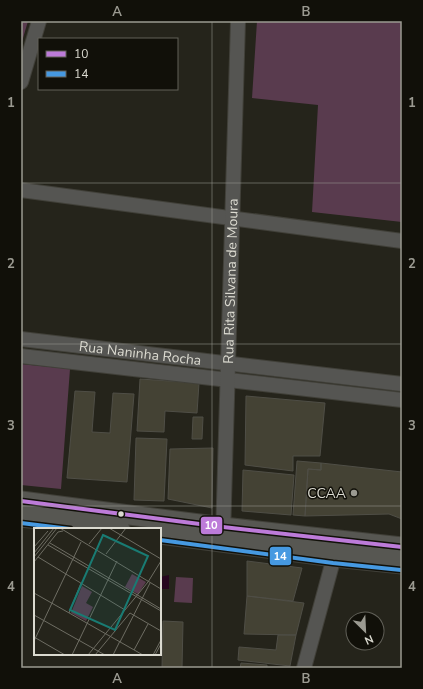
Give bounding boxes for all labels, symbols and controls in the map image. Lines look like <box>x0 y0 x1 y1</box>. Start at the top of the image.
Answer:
text: A <box>112 3 122 21</box>
text: B <box>302 3 311 21</box>
legend <box>38 38 178 90</box>
text: 10 <box>74 46 88 62</box>
text: 14 <box>74 66 88 82</box>
text: 1 <box>7 94 15 112</box>
text: 1 <box>408 94 416 112</box>
street label: Rua Rita Silvana de Moura <box>219 198 242 364</box>
text: 2 <box>7 255 15 273</box>
text: 2 <box>408 255 416 273</box>
street label: Rua Naninha Rocha <box>78 336 202 370</box>
text: 3 <box>7 417 15 435</box>
text: 3 <box>408 417 416 435</box>
place label: CCAA <box>307 484 346 503</box>
marker: CCAA <box>349 488 359 498</box>
unlabelled marker <box>116 509 126 519</box>
line badge: 10 <box>200 516 223 535</box>
text: 10 <box>204 518 218 533</box>
inset map <box>34 528 161 655</box>
line badge: 14 <box>269 546 292 566</box>
text: 14 <box>273 549 287 564</box>
text: 4 <box>7 578 15 596</box>
text: 4 <box>408 578 416 596</box>
north arrow <box>345 611 385 651</box>
text: N <box>362 631 376 648</box>
text: A <box>112 670 122 688</box>
text: B <box>302 670 311 688</box>

